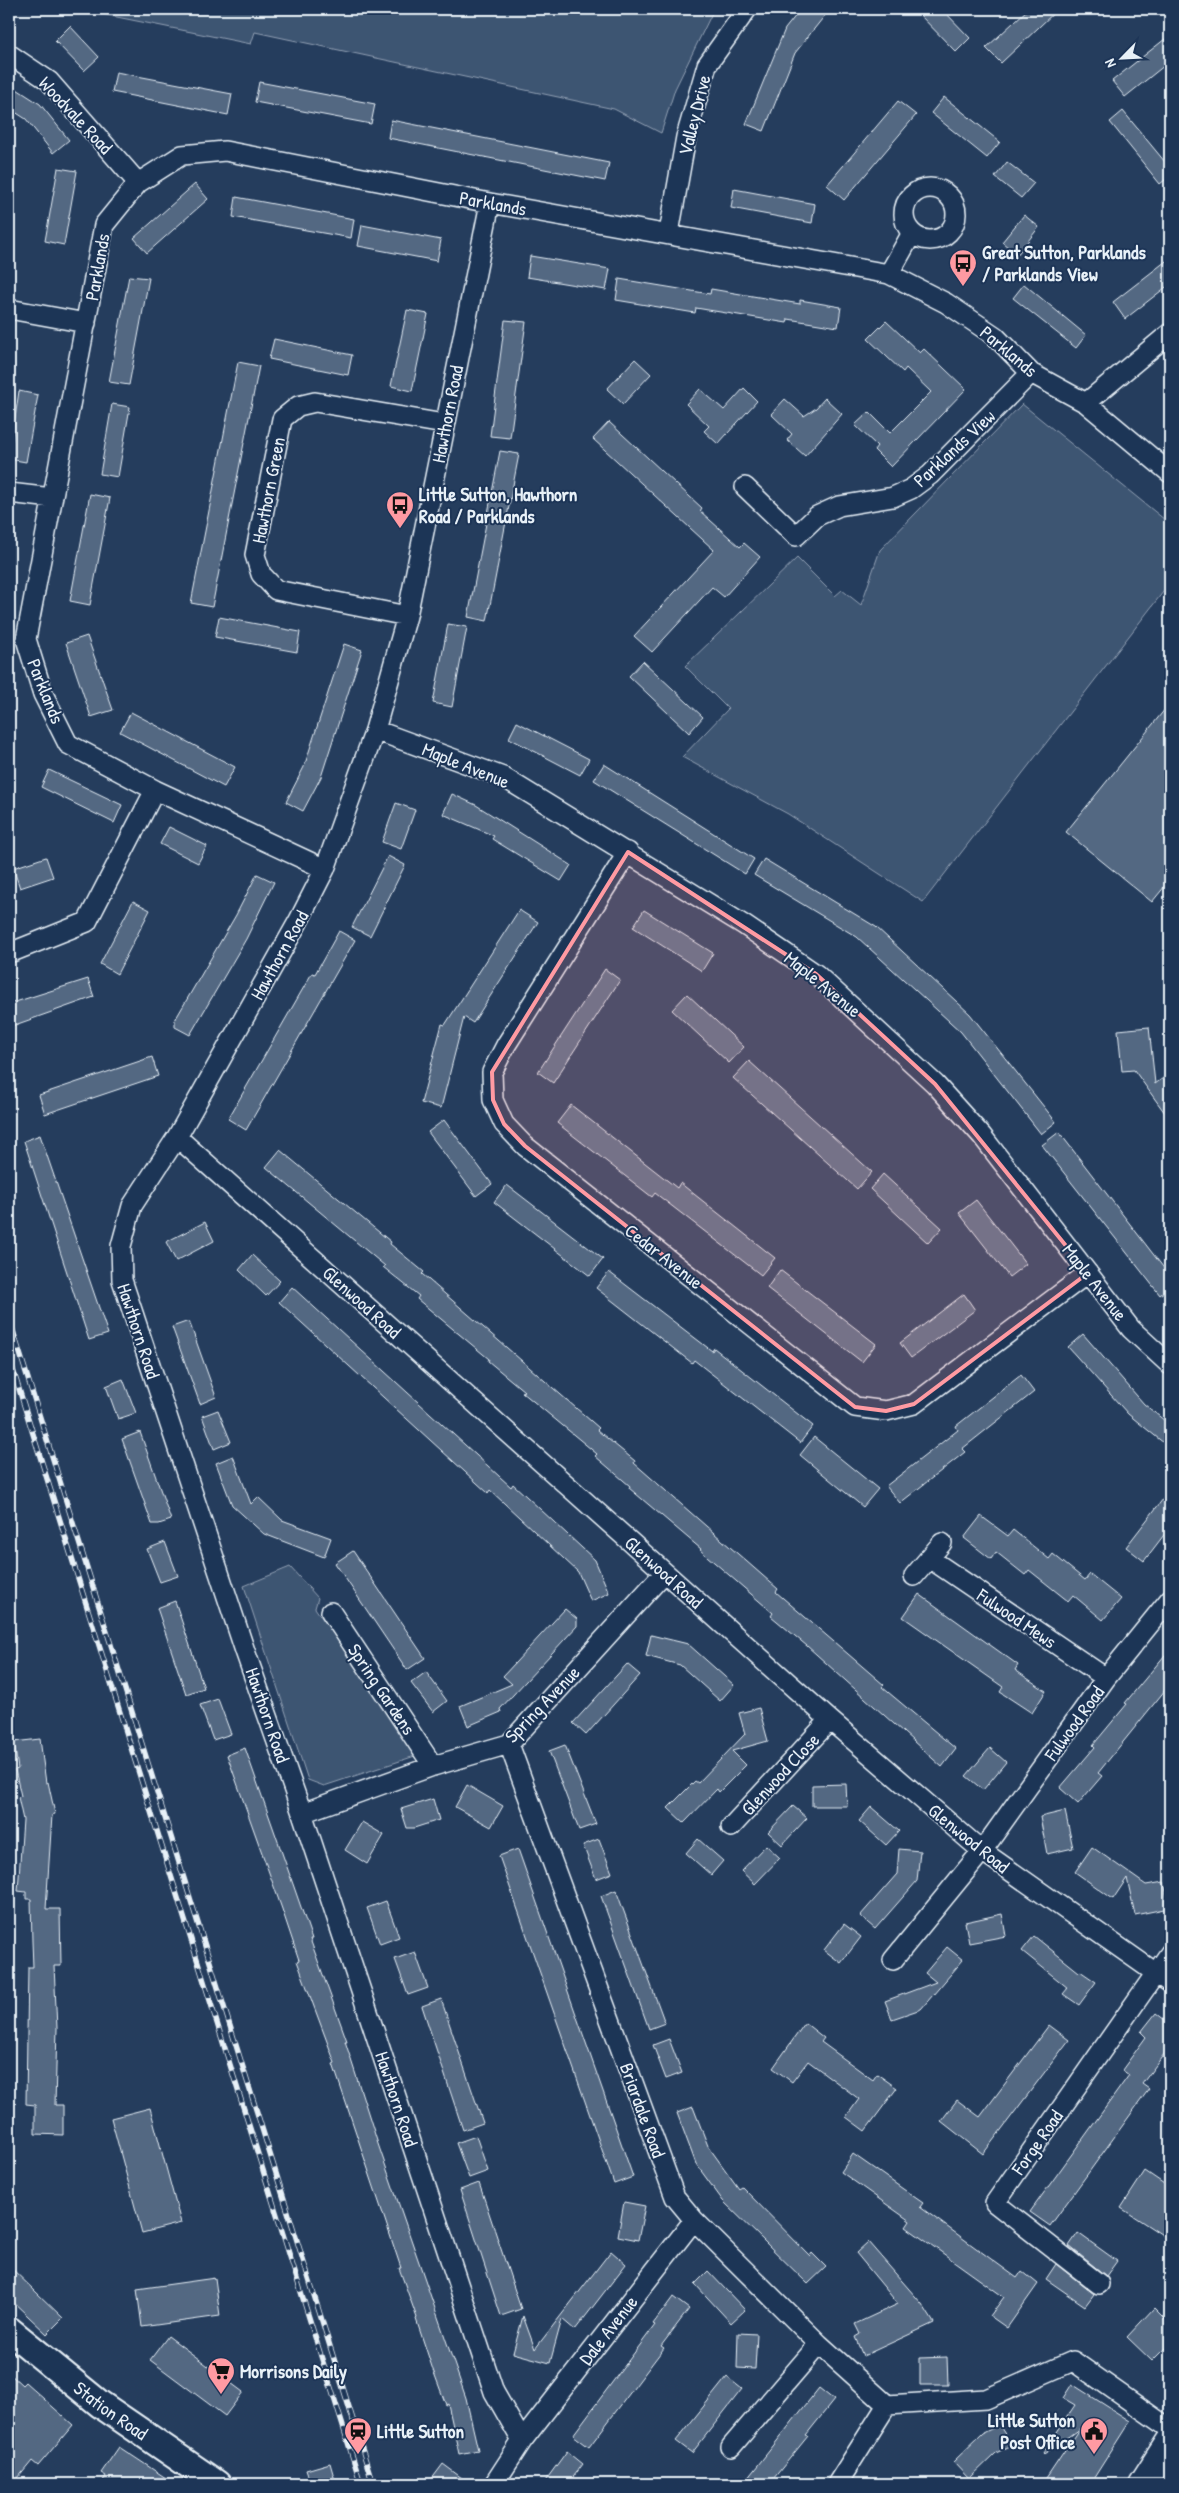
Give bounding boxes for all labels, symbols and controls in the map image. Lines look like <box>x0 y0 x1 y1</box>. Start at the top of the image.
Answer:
north arrow <box>1096 32 1146 82</box>
text: N <box>1099 56 1120 71</box>
street label: Woodvale Road <box>33 70 119 160</box>
street label: Valley Drive <box>671 72 717 158</box>
street label: Parklands <box>457 184 529 222</box>
street label: Parklands <box>78 231 116 303</box>
place label: Great Sutton, Parklands / Parklands View <box>982 239 1146 287</box>
bus stop icon: Great Sutton, Parklands / Parklands View <box>948 248 978 287</box>
street label: Parklands <box>975 319 1043 383</box>
street label: Hawthorn Road <box>425 362 469 465</box>
street label: Parklands View <box>907 403 1001 493</box>
street label: Hawthorn Green <box>245 435 291 545</box>
place label: Little Sutton, Hawthorn Road / Parklands <box>419 481 578 529</box>
bus stop icon: Little Sutton, Hawthorn Road / Parklands <box>385 490 415 529</box>
street label: Parklands <box>21 655 71 727</box>
street label: Maple Avenue <box>418 736 514 794</box>
street label: Hawthorn Road <box>244 905 315 1004</box>
street label: Maple Avenue <box>779 945 867 1023</box>
street label: Cedar Avenue <box>619 1217 709 1295</box>
street label: Maple Avenue <box>1056 1238 1134 1327</box>
street label: Glenwood Road <box>317 1260 407 1345</box>
street label: Hawthorn Road <box>111 1280 167 1383</box>
street label: Glenwood Road <box>619 1530 709 1615</box>
street label: Fulwood Mews <box>971 1581 1062 1654</box>
street label: Spring Gardens <box>342 1638 422 1740</box>
street label: Spring Avenue <box>499 1659 586 1748</box>
street label: Hawthorn Road <box>240 1664 297 1766</box>
street label: Fulwood Road <box>1037 1680 1110 1767</box>
street label: Glenwood Close <box>735 1727 825 1821</box>
street label: Glenwood Road <box>923 1797 1015 1879</box>
street label: Hawthorn Road <box>369 2048 425 2151</box>
street label: Briardale Road <box>614 2059 672 2161</box>
street label: Forge Road <box>1005 2104 1069 2180</box>
street label: Dale Avenue <box>573 2289 644 2370</box>
supermarket icon: Morrisons Daily <box>206 2356 236 2395</box>
place label: Morrisons Daily <box>240 2358 347 2385</box>
street label: Station Road <box>69 2375 154 2446</box>
place label: Little Sutton Post Office <box>988 2407 1075 2455</box>
station icon: Little Sutton <box>343 2416 373 2455</box>
public building icon: Little Sutton Post Office <box>1079 2416 1109 2455</box>
place label: Little Sutton <box>377 2418 464 2444</box>

